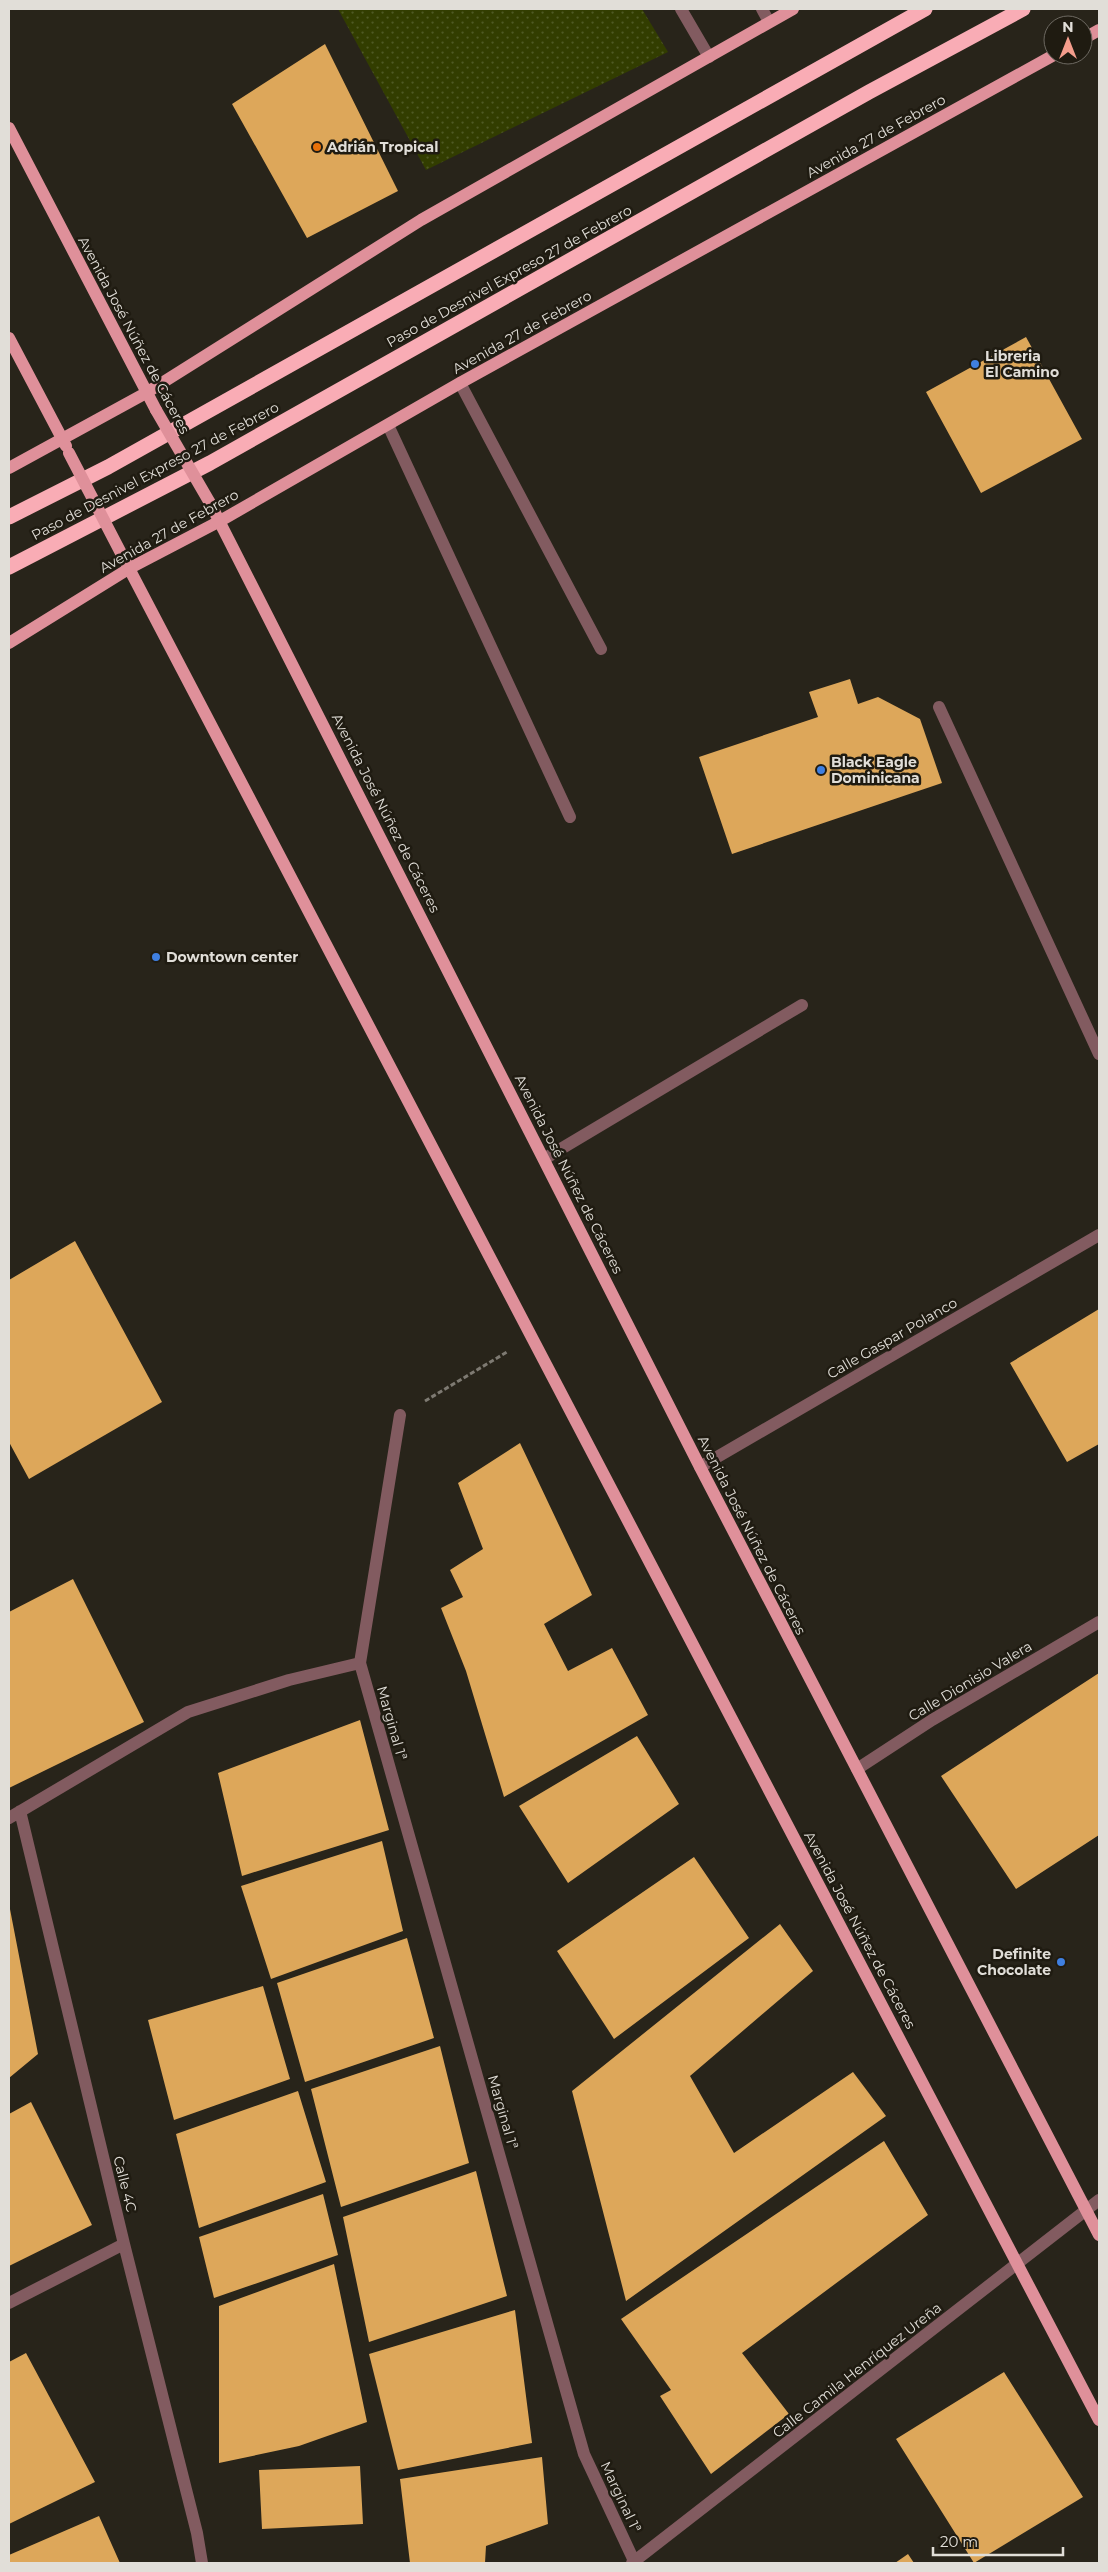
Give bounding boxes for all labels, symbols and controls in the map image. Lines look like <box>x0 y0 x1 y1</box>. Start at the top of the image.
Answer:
north arrow <box>1043 15 1093 65</box>
text: N <box>1062 18 1074 36</box>
street label: Avenida 27 de Febrero <box>803 90 949 182</box>
place label: Adrián Tropical <box>326 138 438 156</box>
marker: Adrián Tropical <box>311 141 323 153</box>
street label: Paso de Desnivel Expreso 27 de Febrero <box>383 201 635 351</box>
street label: Avenida José Núñez de Cáceres <box>74 233 194 437</box>
street label: Avenida 27 de Febrero <box>449 286 595 378</box>
place label: Libreria El Camino <box>985 347 1059 381</box>
marker: Libreria El Camino <box>969 358 981 370</box>
street label: Paso de Desnivel Expreso 27 de Febrero <box>28 398 282 544</box>
street label: Avenida 27 de Febrero <box>96 485 242 577</box>
street label: Avenida José Núñez de Cáceres <box>328 710 444 916</box>
place label: Black Eagle Dominicana <box>831 753 920 787</box>
marker: Black Eagle Dominicana <box>815 764 827 776</box>
place label: Downtown center <box>166 948 298 966</box>
marker: Downtown center <box>150 951 162 963</box>
street label: Avenida José Núñez de Cáceres <box>511 1071 627 1277</box>
street label: Calle Gaspar Polanco <box>824 1293 960 1383</box>
street label: Avenida José Núñez de Cáceres <box>694 1432 810 1638</box>
street label: Calle Dionisio Valera <box>905 1637 1035 1725</box>
street label: Marginal 1ª <box>373 1684 411 1762</box>
street label: Avenida José Núñez de Cáceres <box>800 1828 920 2032</box>
place label: Definite Chocolate <box>977 1945 1051 1979</box>
marker: Definite Chocolate <box>1055 1956 1067 1968</box>
street label: Marginal 1ª <box>484 2073 522 2151</box>
street label: Calle 4C <box>109 2154 141 2214</box>
street label: Calle Camila Henríquez Ureña <box>769 2298 945 2442</box>
street label: Marginal 1ª <box>597 2459 645 2535</box>
scale bar <box>933 2524 1063 2556</box>
text: 20 m <box>940 2532 978 2551</box>

